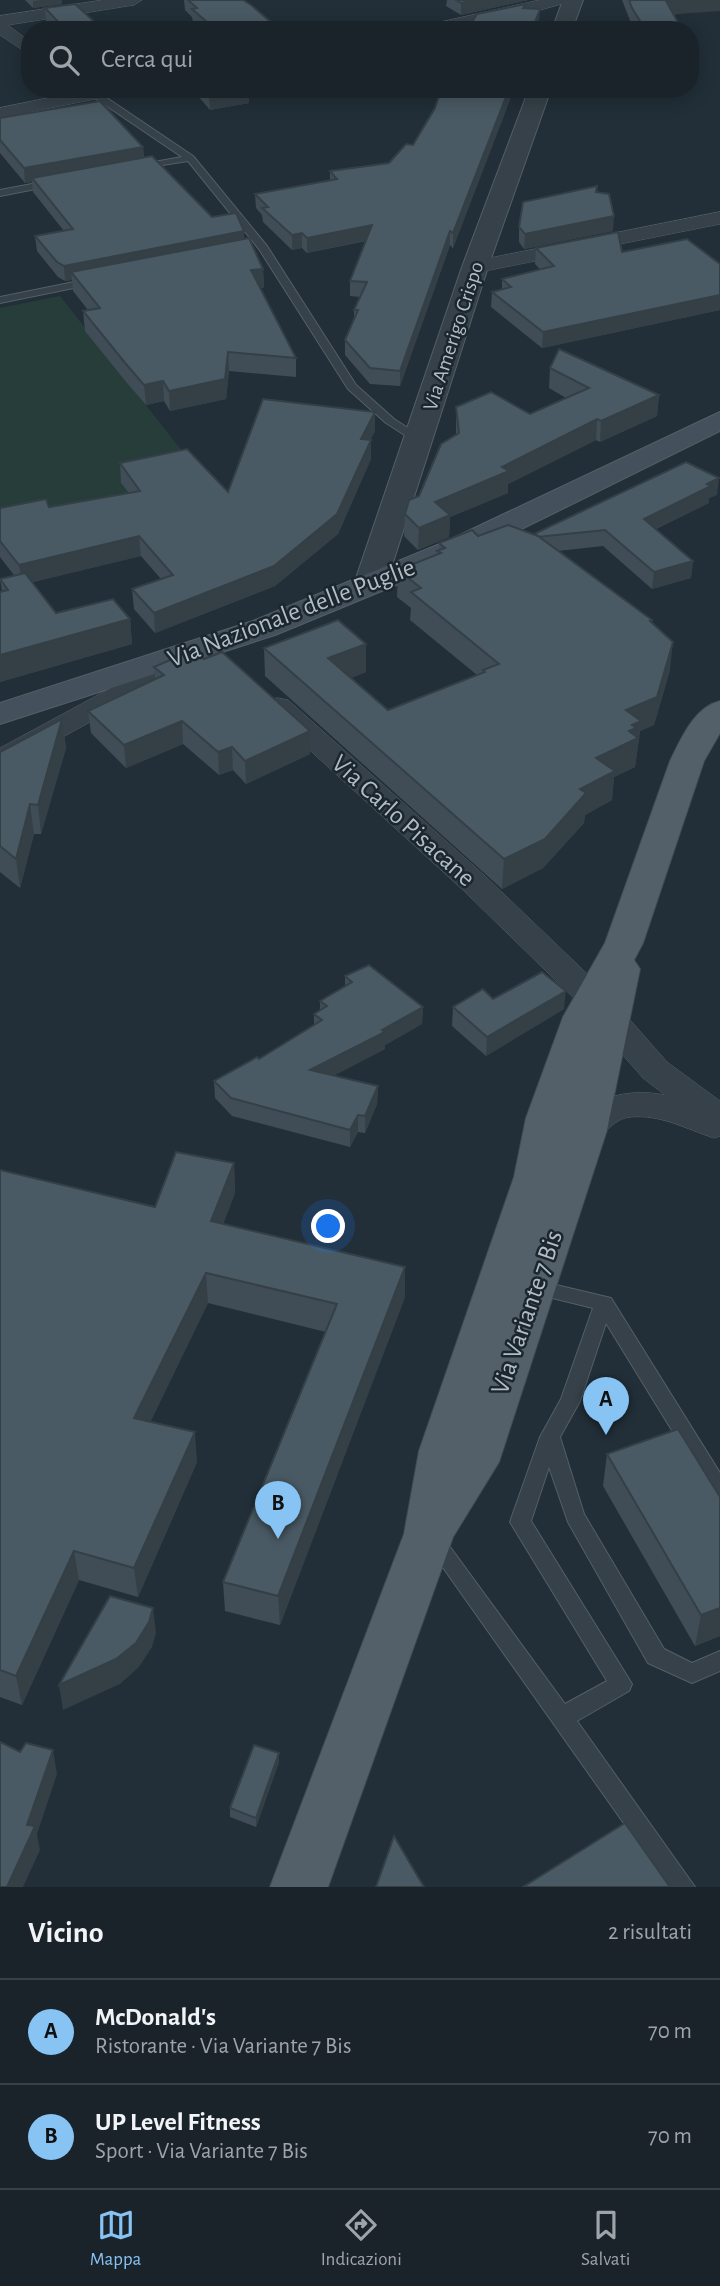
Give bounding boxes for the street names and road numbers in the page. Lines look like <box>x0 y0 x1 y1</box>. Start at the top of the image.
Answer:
street label: Via Amerigo Crispo <box>419 259 487 413</box>
street label: Via Nazionale delle Puglie <box>164 554 419 672</box>
street label: Via Carlo Pisacane <box>327 750 480 892</box>
street label: Via Variante 7 Bis <box>487 1227 567 1398</box>

